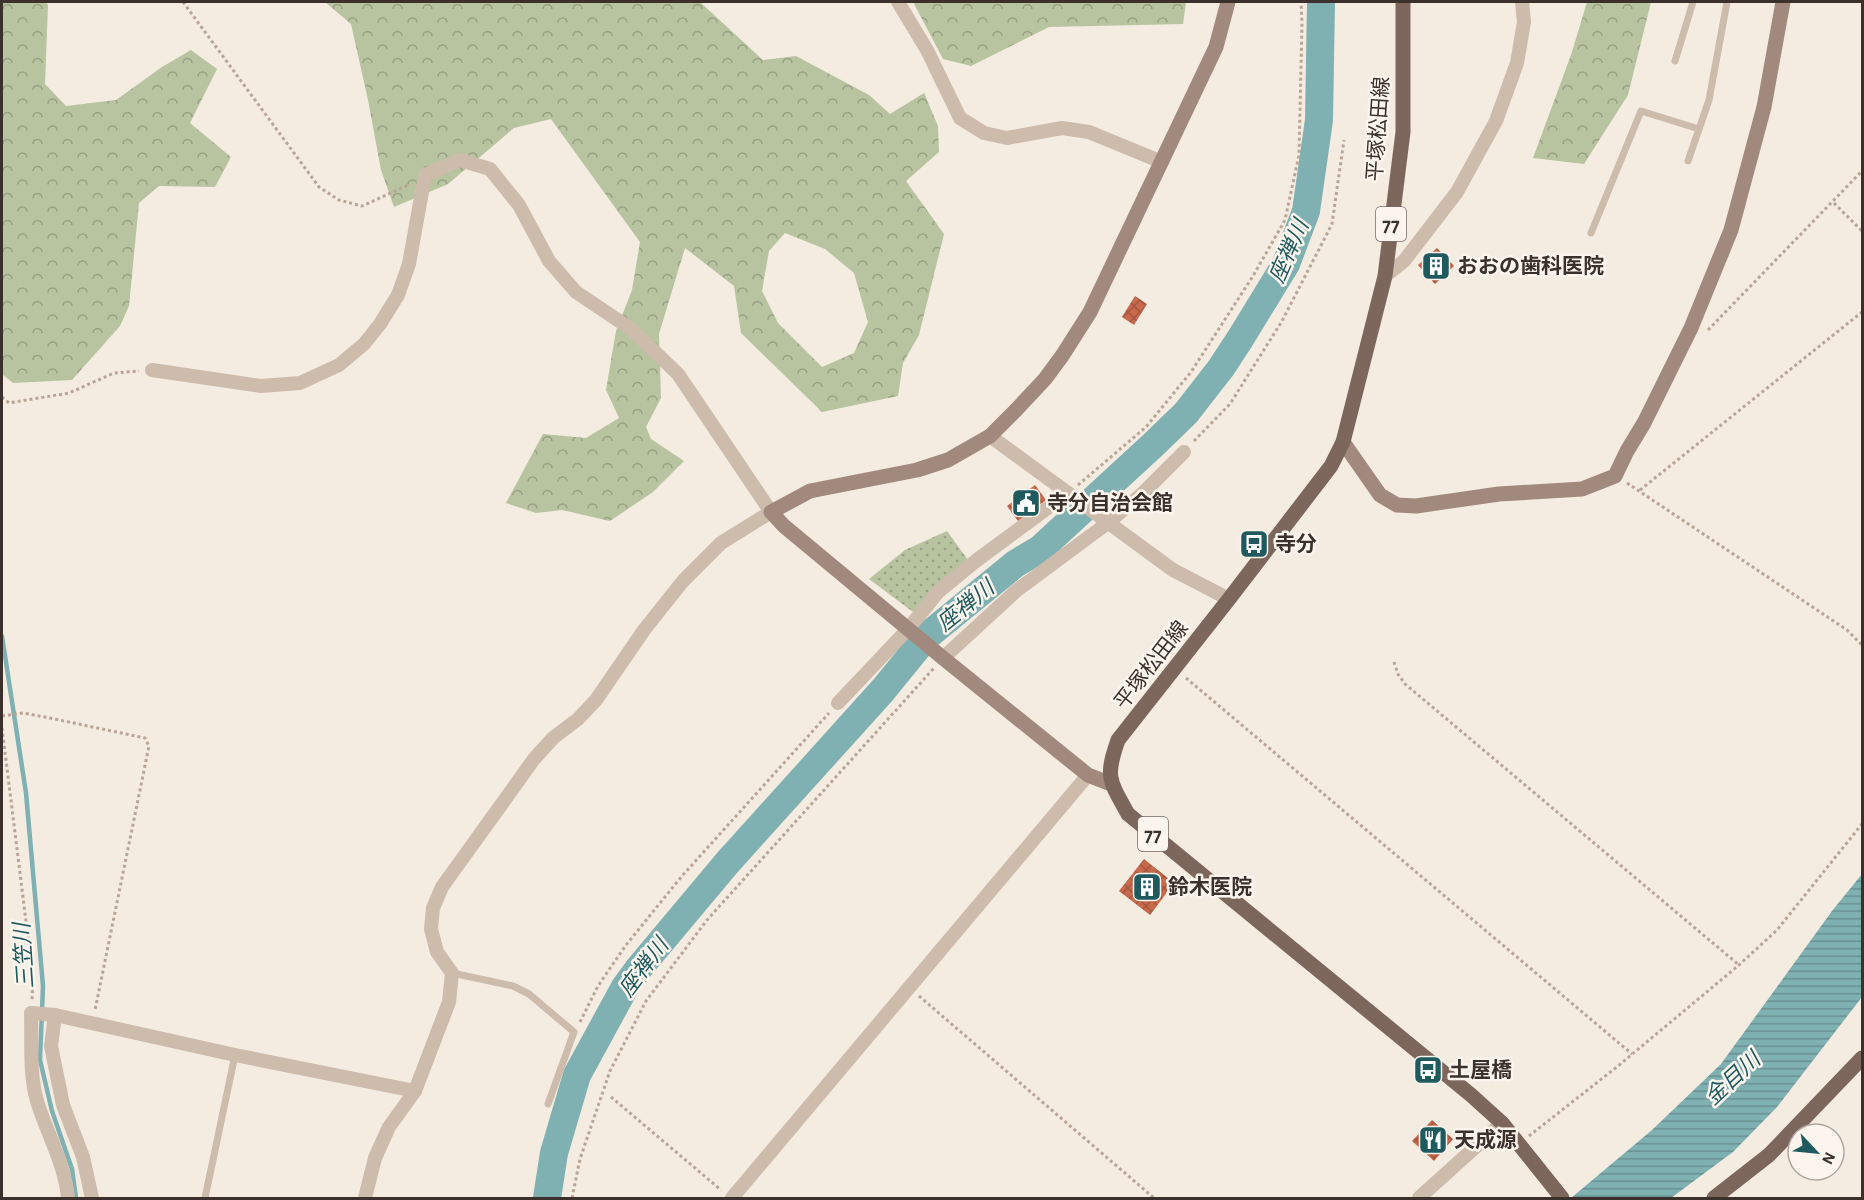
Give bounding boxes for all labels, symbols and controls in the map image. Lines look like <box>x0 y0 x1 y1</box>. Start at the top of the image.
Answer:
street label: 平塚松田線 <box>1363 76 1393 182</box>
road number: 77 <box>1376 207 1406 241</box>
water label: 座禅川 <box>1265 215 1313 286</box>
building icon: おおの歯科医院 <box>1420 250 1452 282</box>
place label: おおの歯科医院 <box>1457 255 1604 277</box>
public building icon: 寺分自治会館 <box>1010 487 1042 519</box>
place label: 寺分自治会館 <box>1047 492 1173 514</box>
bus stop icon: 寺分 <box>1238 528 1270 560</box>
place label: 寺分 <box>1275 533 1317 555</box>
water label: 座禅川 <box>932 574 1000 635</box>
street label: 平塚松田線 <box>1110 617 1192 713</box>
road number: 77 <box>1138 817 1168 851</box>
building icon: 鈴木医院 <box>1131 871 1163 903</box>
place label: 鈴木医院 <box>1168 876 1252 898</box>
water label: 三笠川 <box>10 920 37 990</box>
water label: 座禅川 <box>614 932 674 1001</box>
water label: 金目川 <box>1700 1046 1766 1109</box>
bus stop icon: 土屋橋 <box>1412 1054 1444 1086</box>
place label: 土屋橋 <box>1449 1059 1512 1081</box>
north arrow <box>1786 1122 1846 1182</box>
restaurant icon: 天成源 <box>1417 1124 1449 1156</box>
place label: 天成源 <box>1454 1128 1517 1151</box>
text: N <box>1819 1150 1838 1167</box>

